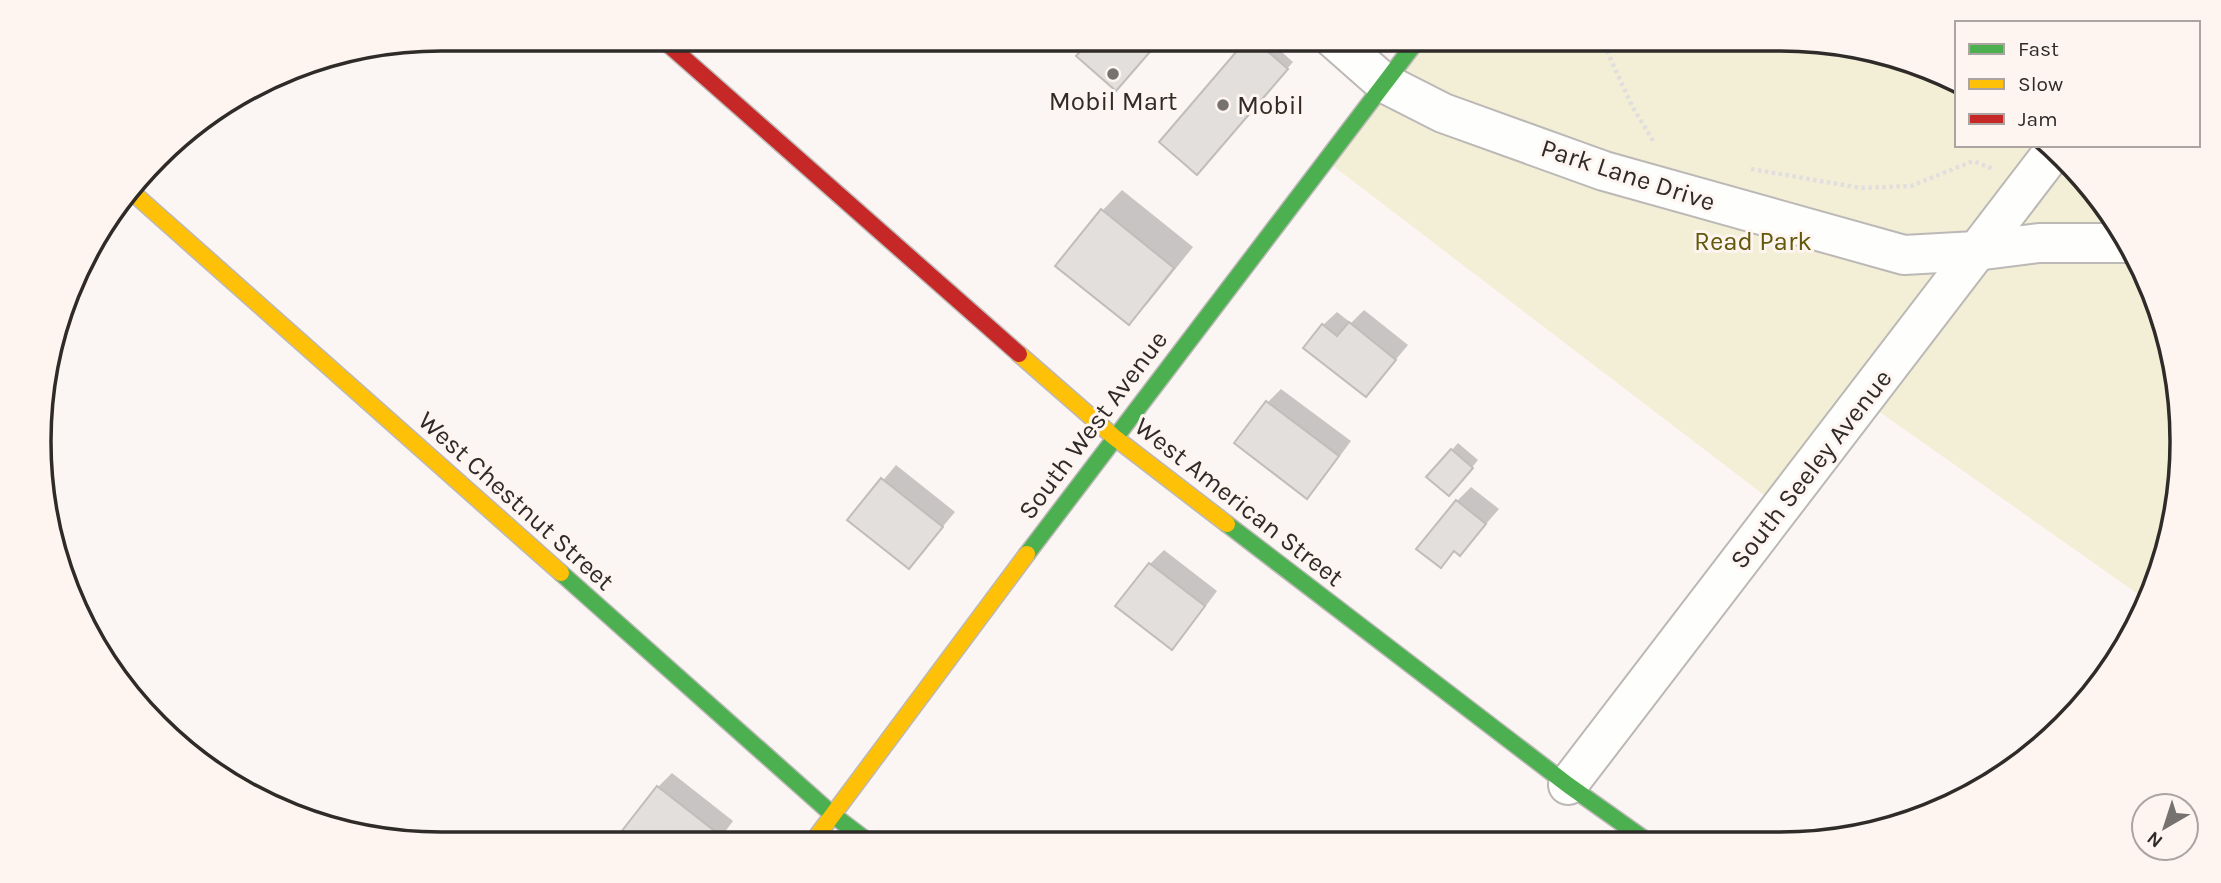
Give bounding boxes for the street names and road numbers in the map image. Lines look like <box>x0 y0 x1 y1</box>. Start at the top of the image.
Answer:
street label: Park Lane Drive <box>1537 132 1719 218</box>
street label: South West Avenue <box>1012 325 1174 525</box>
street label: South Seeley Avenue <box>1724 363 1898 575</box>
street label: West Chestnut Street <box>412 405 620 597</box>
street label: West American Street <box>1129 411 1350 593</box>

